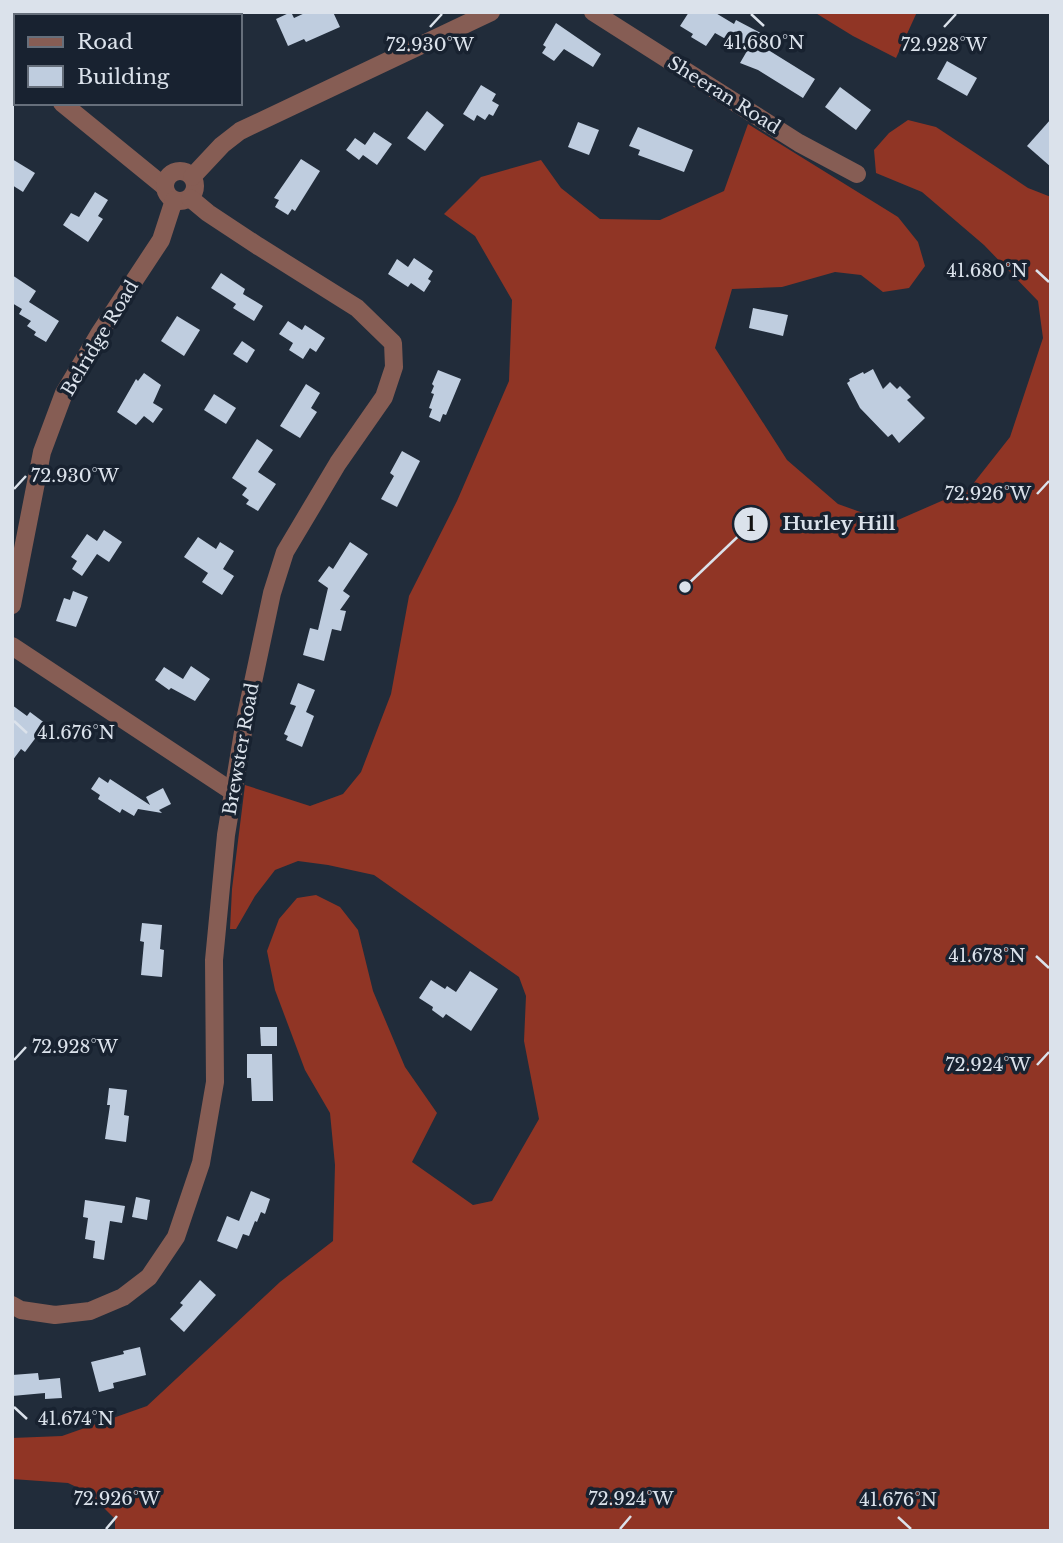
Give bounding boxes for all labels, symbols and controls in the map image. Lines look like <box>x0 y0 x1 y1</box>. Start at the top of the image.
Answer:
legend <box>14 14 242 105</box>
text: Road <box>77 29 133 55</box>
text: 41.680°N <box>724 32 804 54</box>
text: 72.930°W <box>386 34 475 56</box>
text: 72.928°W <box>901 34 988 56</box>
street label: Sheeran Road <box>664 52 784 138</box>
text: Building <box>77 64 170 90</box>
text: 41.680°N <box>947 260 1027 282</box>
street label: Belridge Road <box>57 276 143 400</box>
text: 72.930°W <box>31 465 120 487</box>
text: 72.926°W <box>945 483 1032 505</box>
callout: Hurley Hill <box>734 504 910 544</box>
text: 1 <box>746 511 756 537</box>
text: Hurley Hill <box>782 512 896 535</box>
street label: Brewster Road <box>219 681 263 817</box>
text: 41.676°N <box>37 722 115 744</box>
text: 41.678°N <box>948 945 1026 967</box>
text: 72.928°W <box>32 1036 119 1058</box>
text: 72.924°W <box>945 1054 1031 1076</box>
text: 41.674°N <box>38 1408 114 1430</box>
text: 72.926°W <box>74 1488 161 1510</box>
text: 72.924°W <box>588 1488 674 1510</box>
text: 41.676°N <box>859 1489 937 1511</box>

